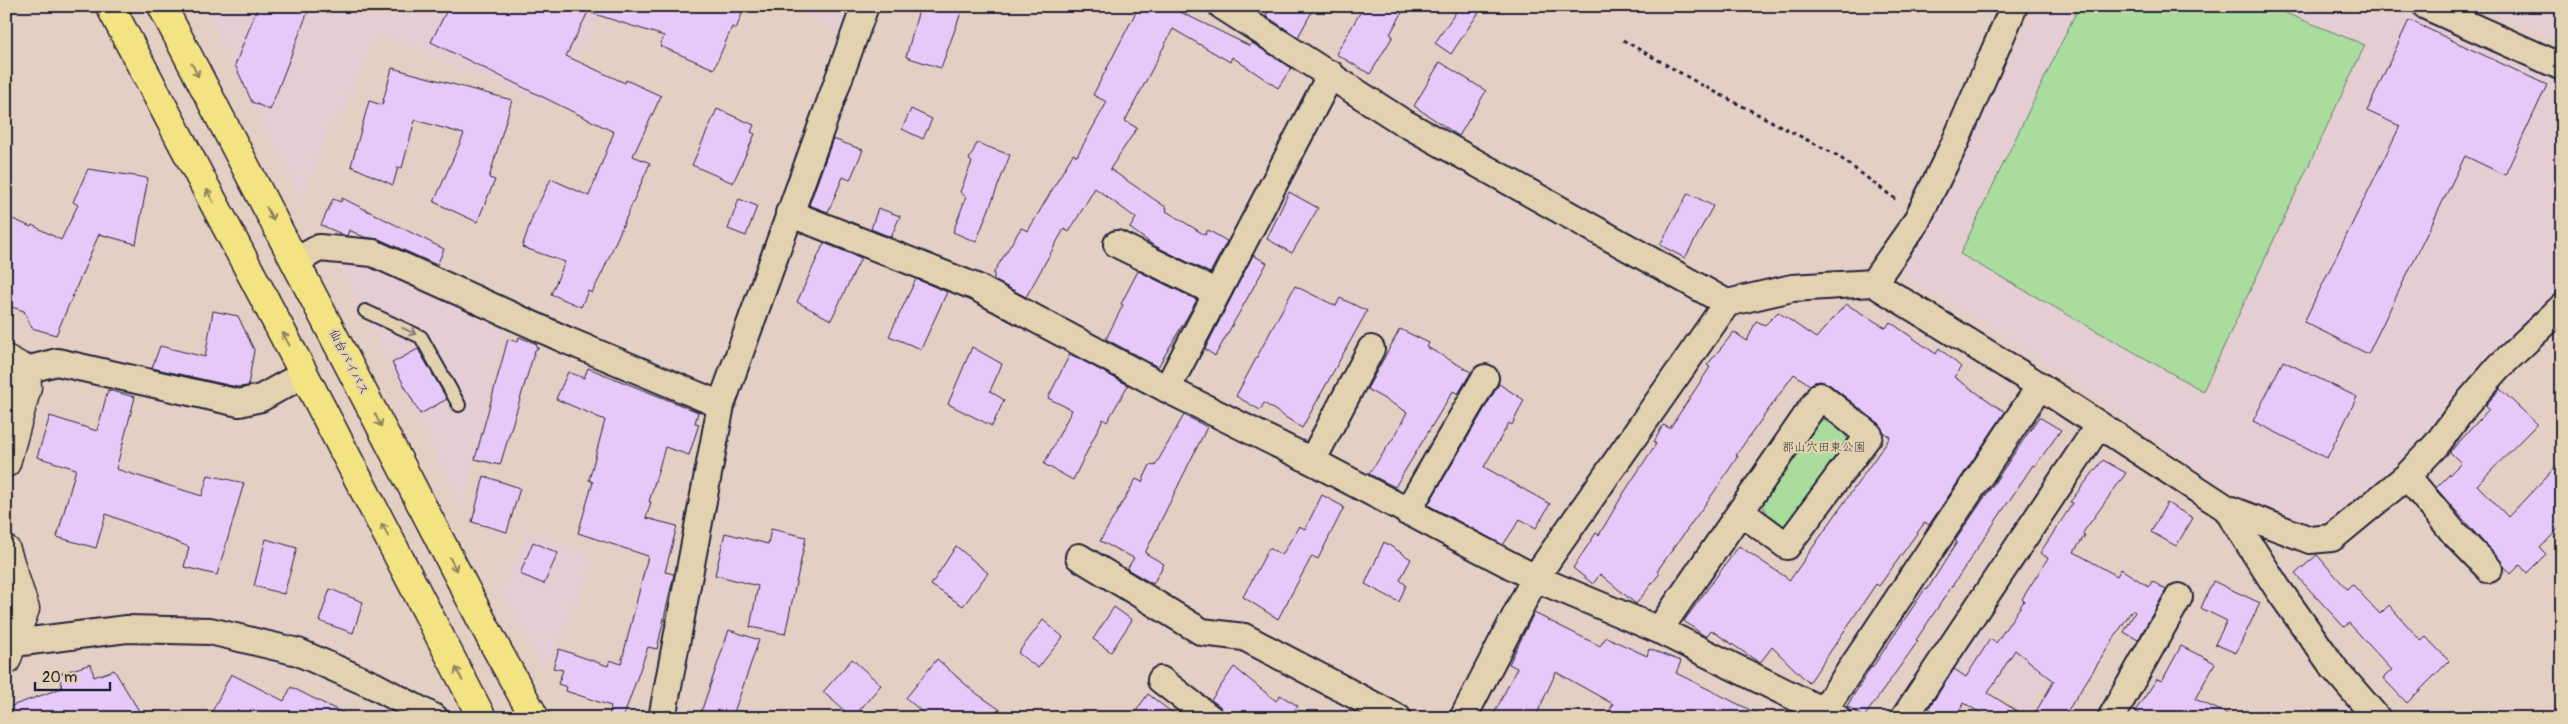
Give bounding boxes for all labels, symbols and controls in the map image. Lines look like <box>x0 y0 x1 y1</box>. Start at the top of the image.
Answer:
one-way arrow <box>191 62 200 77</box>
one-way arrow <box>205 188 215 203</box>
one-way arrow <box>265 207 275 222</box>
street label: 仙台バイパス <box>326 327 372 398</box>
one-way arrow <box>402 327 417 337</box>
one-way arrow <box>281 332 291 347</box>
one-way arrow <box>374 412 383 427</box>
park label: 郡山穴田東公園 <box>1782 440 1866 455</box>
one-way arrow <box>380 523 389 538</box>
one-way arrow <box>448 557 458 572</box>
scale bar <box>35 659 110 691</box>
text: 20 m <box>42 668 77 687</box>
one-way arrow <box>454 668 464 682</box>

